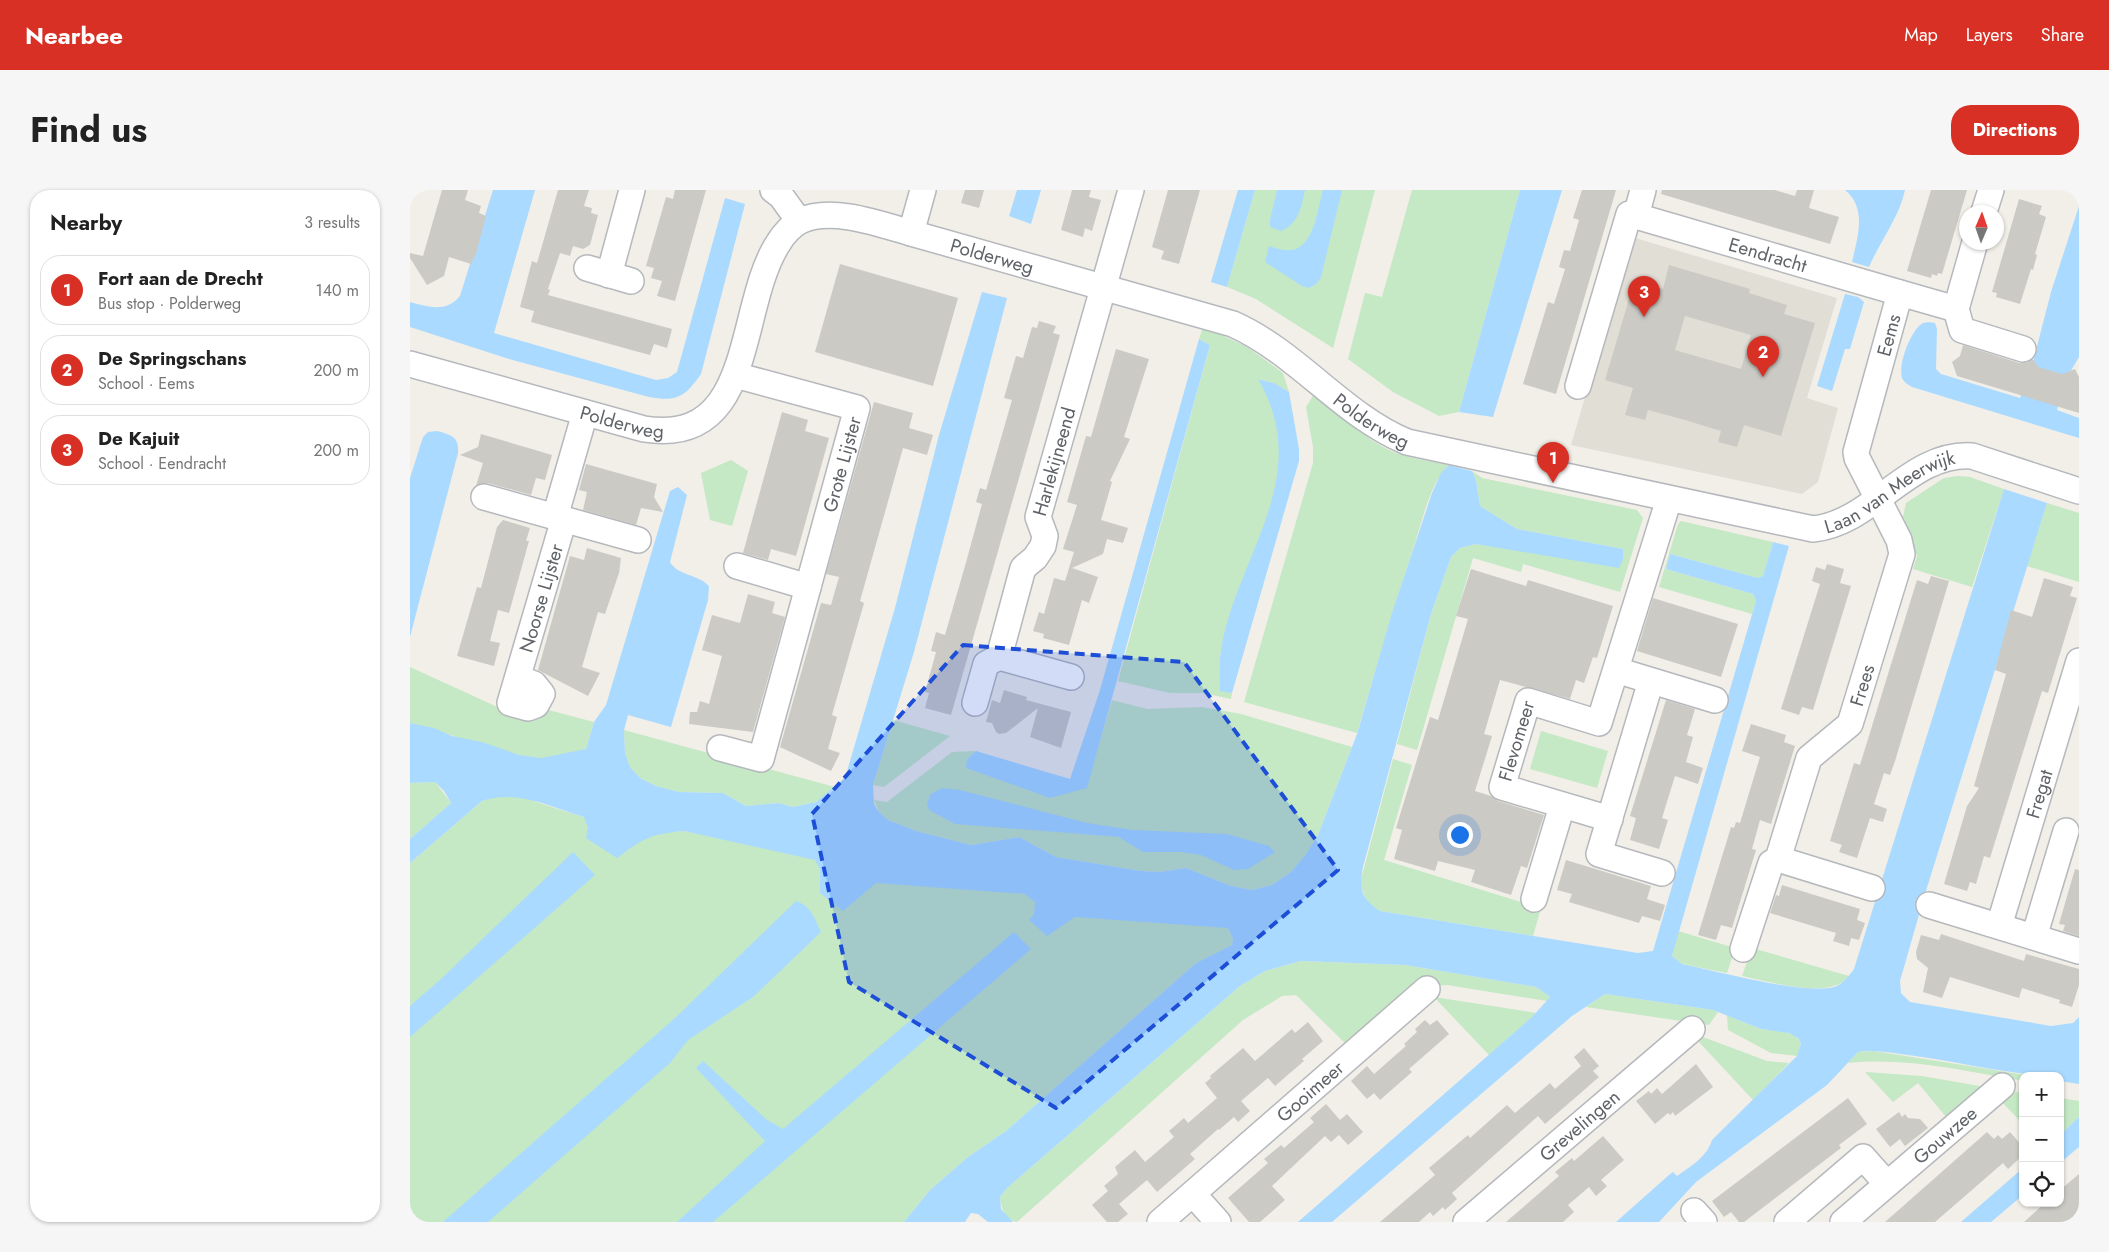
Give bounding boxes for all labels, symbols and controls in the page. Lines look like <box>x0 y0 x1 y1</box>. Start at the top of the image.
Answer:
text: Nearbee <box>25 18 123 53</box>
text: Map <box>1904 22 1938 48</box>
text: Layers <box>1966 22 2013 48</box>
text: Share <box>2041 22 2084 48</box>
text: Find us <box>30 105 147 155</box>
button: Directions <box>1951 105 2079 155</box>
north arrow <box>1959 205 2004 250</box>
text: Nearby <box>50 208 122 238</box>
text: 3 results <box>304 211 360 234</box>
street label: Eendracht <box>1725 231 1810 279</box>
street label: Polderweg <box>947 232 1037 281</box>
text: Fort aan de Drecht <box>98 265 263 292</box>
pin: 3 <box>1628 276 1660 317</box>
text: 1 <box>63 279 71 302</box>
text: 140 m <box>316 279 359 302</box>
text: Bus stop · Polderweg <box>98 292 241 315</box>
street label: Eems <box>1870 311 1908 359</box>
pin: 2 <box>1747 336 1779 377</box>
text: De Springschans <box>98 345 246 372</box>
text: 2 <box>62 359 72 382</box>
text: 200 m <box>313 359 359 382</box>
text: School · Eems <box>98 372 194 395</box>
street label: Polderweg <box>1327 387 1414 455</box>
street label: Polderweg <box>577 399 664 445</box>
street label: Harlekijneend <box>1026 404 1083 519</box>
street label: Grote Lijster <box>816 413 868 515</box>
text: De Kajuit <box>98 425 179 452</box>
text: 3 <box>62 439 72 462</box>
text: 200 m <box>313 439 359 462</box>
pin: 1 <box>1537 442 1569 483</box>
street label: Laan van Meerwijk <box>1821 444 1958 540</box>
text: School · Eendracht <box>98 452 226 475</box>
street label: Noorse Lijster <box>513 540 570 656</box>
street label: Frees <box>1843 661 1882 710</box>
street label: Flevomeer <box>1492 697 1542 784</box>
street label: Fregat <box>2019 766 2060 822</box>
your location <box>1447 822 1473 848</box>
street label: Gooimeer <box>1271 1054 1350 1128</box>
map controls <box>2019 1072 2064 1207</box>
button: + <box>2019 1072 2064 1117</box>
street label: Grevelingen <box>1533 1083 1626 1168</box>
street label: Gouwzee <box>1907 1100 1983 1170</box>
button: − <box>2019 1117 2064 1162</box>
button: locate <box>2019 1162 2064 1207</box>

